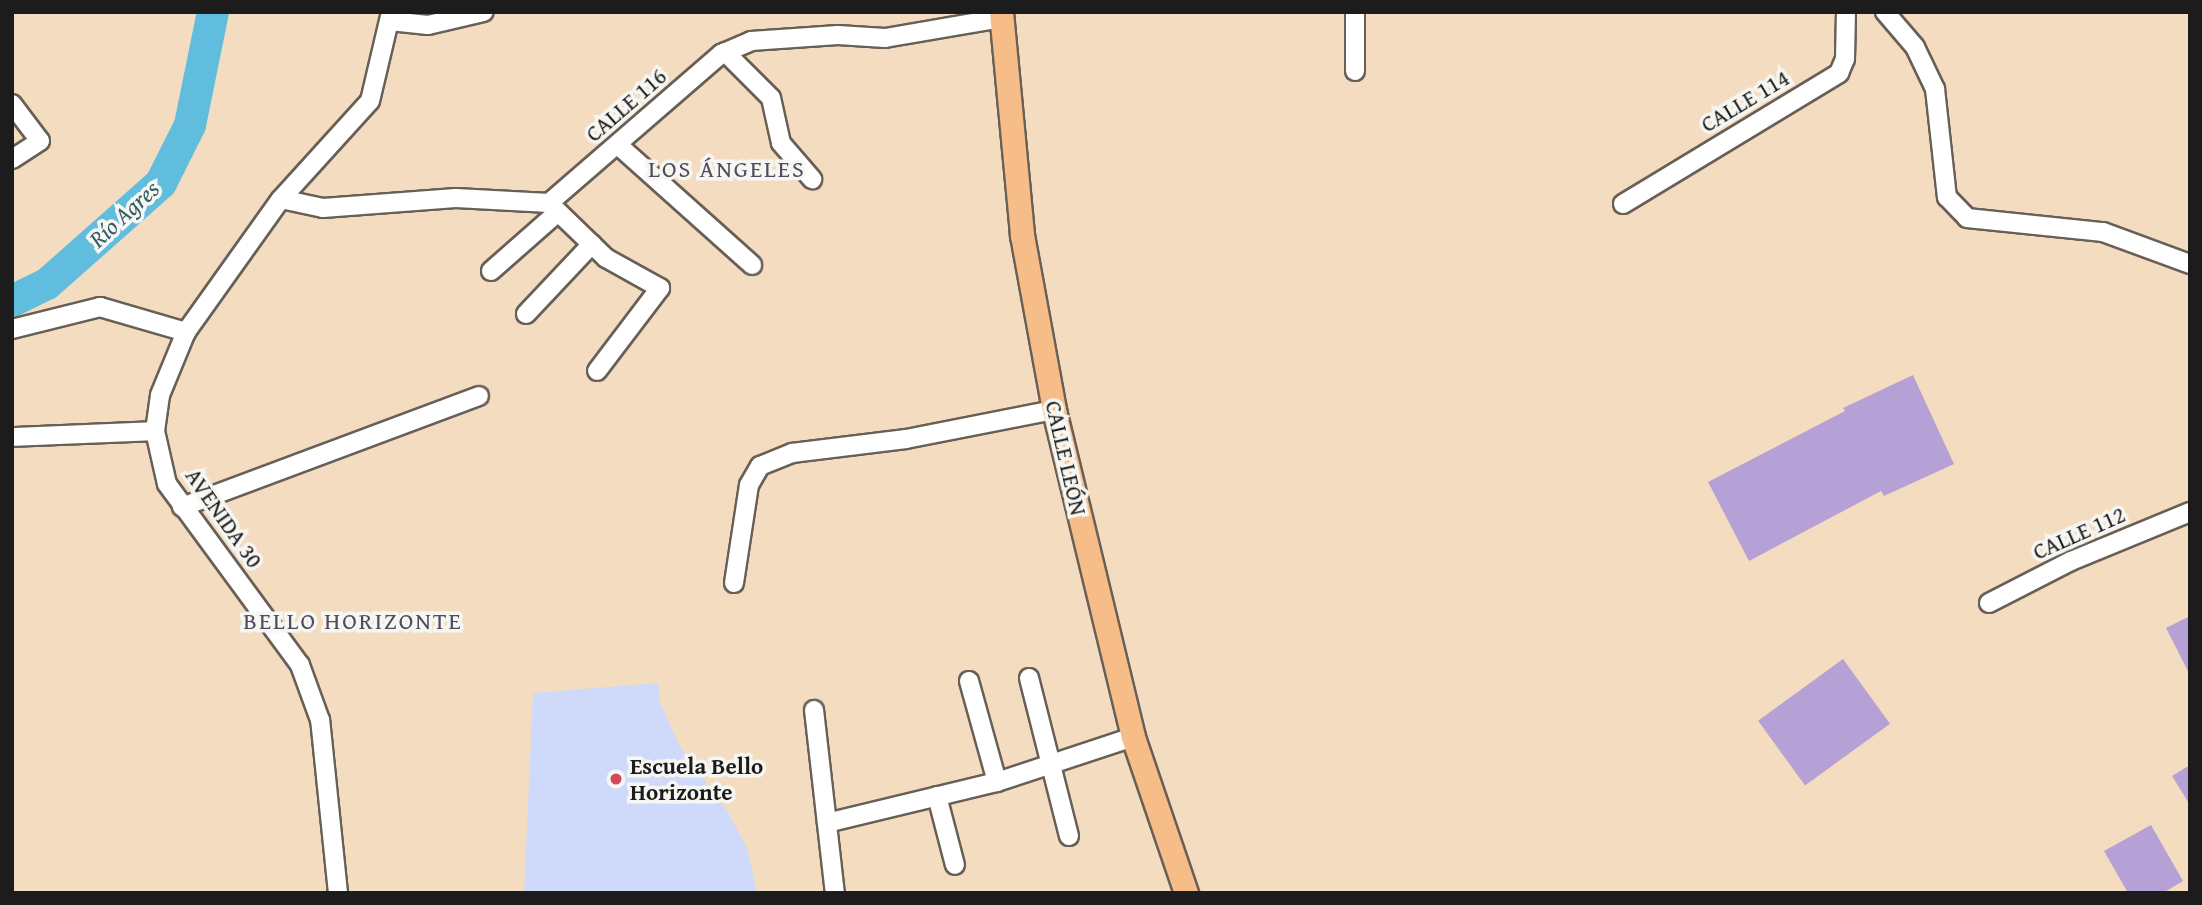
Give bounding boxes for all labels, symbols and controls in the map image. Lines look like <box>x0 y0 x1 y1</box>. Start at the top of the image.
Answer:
street label: CALLE 116 <box>580 62 672 148</box>
street label: CALLE 114 <box>1696 64 1794 138</box>
district label: LOS ÁNGELES <box>650 155 804 183</box>
water label: Río Agres <box>83 174 165 254</box>
street label: CALLE LEÓN <box>1039 398 1093 518</box>
street label: AVENIDA 30 <box>180 463 268 573</box>
street label: CALLE 112 <box>2029 500 2129 566</box>
district label: BELLO HORIZONTE <box>245 607 461 635</box>
place label: Escuela Bello Horizonte <box>630 752 763 806</box>
marker: Escuela Bello Horizonte <box>608 771 624 787</box>

